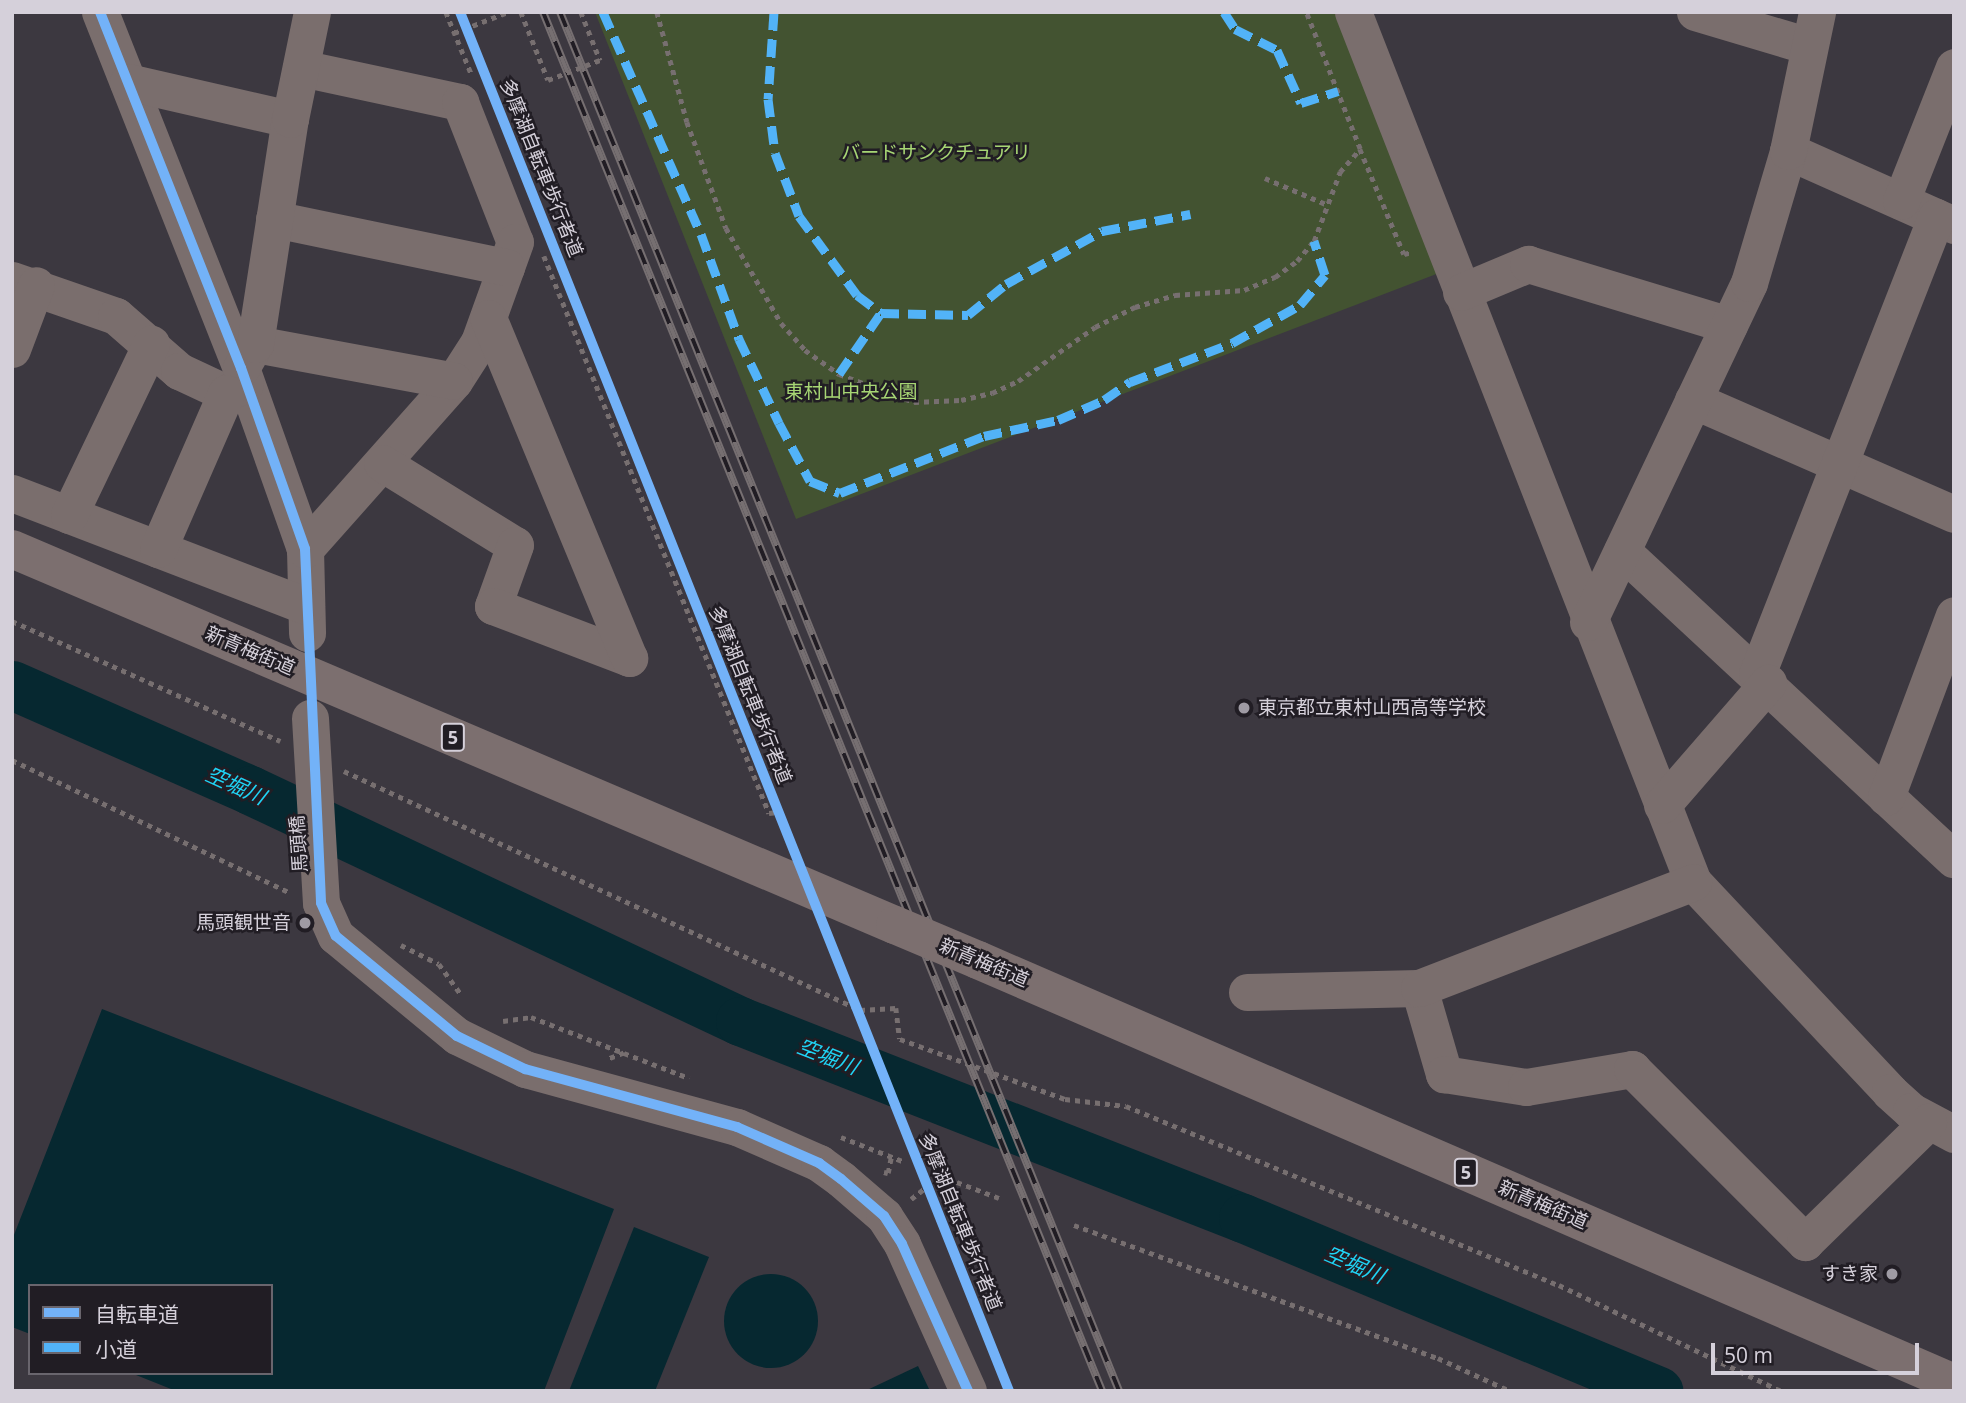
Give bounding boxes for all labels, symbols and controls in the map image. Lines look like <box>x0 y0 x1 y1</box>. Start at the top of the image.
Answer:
street label: 多摩湖自転車歩行者道 <box>495 76 587 260</box>
park label: バードサンクチュアリ <box>841 142 1031 164</box>
park label: 東村山中央公園 <box>785 381 917 403</box>
street label: 多摩湖自転車歩行者道 <box>704 603 796 787</box>
street label: 新青梅街道 <box>202 622 298 680</box>
place label: 東京都立東村山西高等学校 <box>1258 697 1486 719</box>
marker: 東京都立東村山西高等学校 <box>1236 700 1252 716</box>
road number: 5 <box>441 722 465 752</box>
water label: 空堀川 <box>202 761 270 809</box>
street label: 馬頭橋 <box>286 815 312 873</box>
place label: 馬頭観世音 <box>196 912 291 934</box>
marker: 馬頭観世音 <box>297 915 313 931</box>
street label: 新青梅街道 <box>936 934 1032 992</box>
water label: 空堀川 <box>794 1033 862 1079</box>
street label: 多摩湖自転車歩行者道 <box>914 1130 1006 1314</box>
road number: 5 <box>1454 1157 1478 1186</box>
street label: 新青梅街道 <box>1495 1176 1591 1234</box>
water label: 空堀川 <box>1321 1240 1389 1288</box>
place label: すき家 <box>1821 1263 1878 1285</box>
marker: すき家 <box>1884 1266 1900 1282</box>
legend <box>28 1284 273 1375</box>
text: 自転車道 <box>95 1300 179 1328</box>
scale bar <box>1714 1330 1922 1374</box>
text: 小道 <box>95 1335 137 1363</box>
text: 50 m <box>1724 1341 1773 1369</box>

